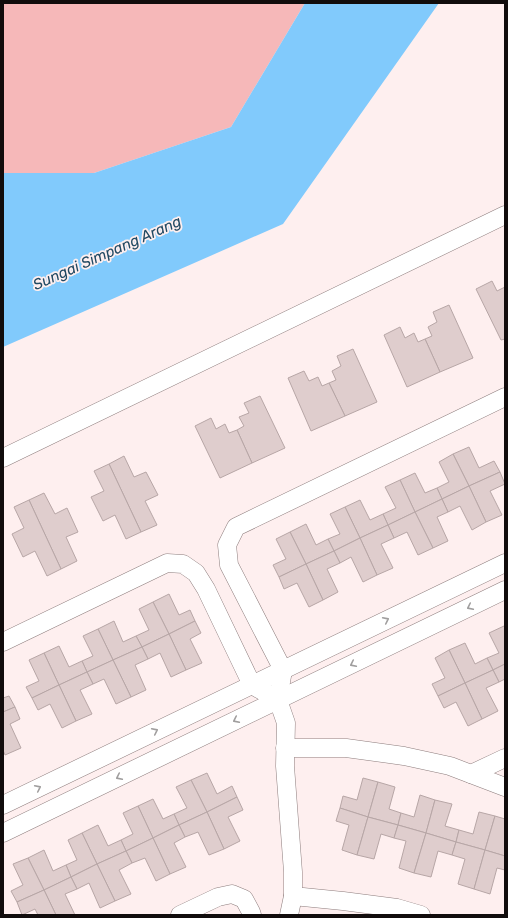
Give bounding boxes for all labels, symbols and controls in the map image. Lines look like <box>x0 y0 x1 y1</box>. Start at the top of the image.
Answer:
water label: Sungai Simpang Arang <box>30 212 184 294</box>
one-way arrow <box>467 602 474 610</box>
one-way arrow <box>381 617 389 625</box>
one-way arrow <box>350 659 357 667</box>
one-way arrow <box>233 715 240 723</box>
one-way arrow <box>151 728 158 736</box>
one-way arrow <box>116 772 123 780</box>
one-way arrow <box>34 785 41 793</box>

